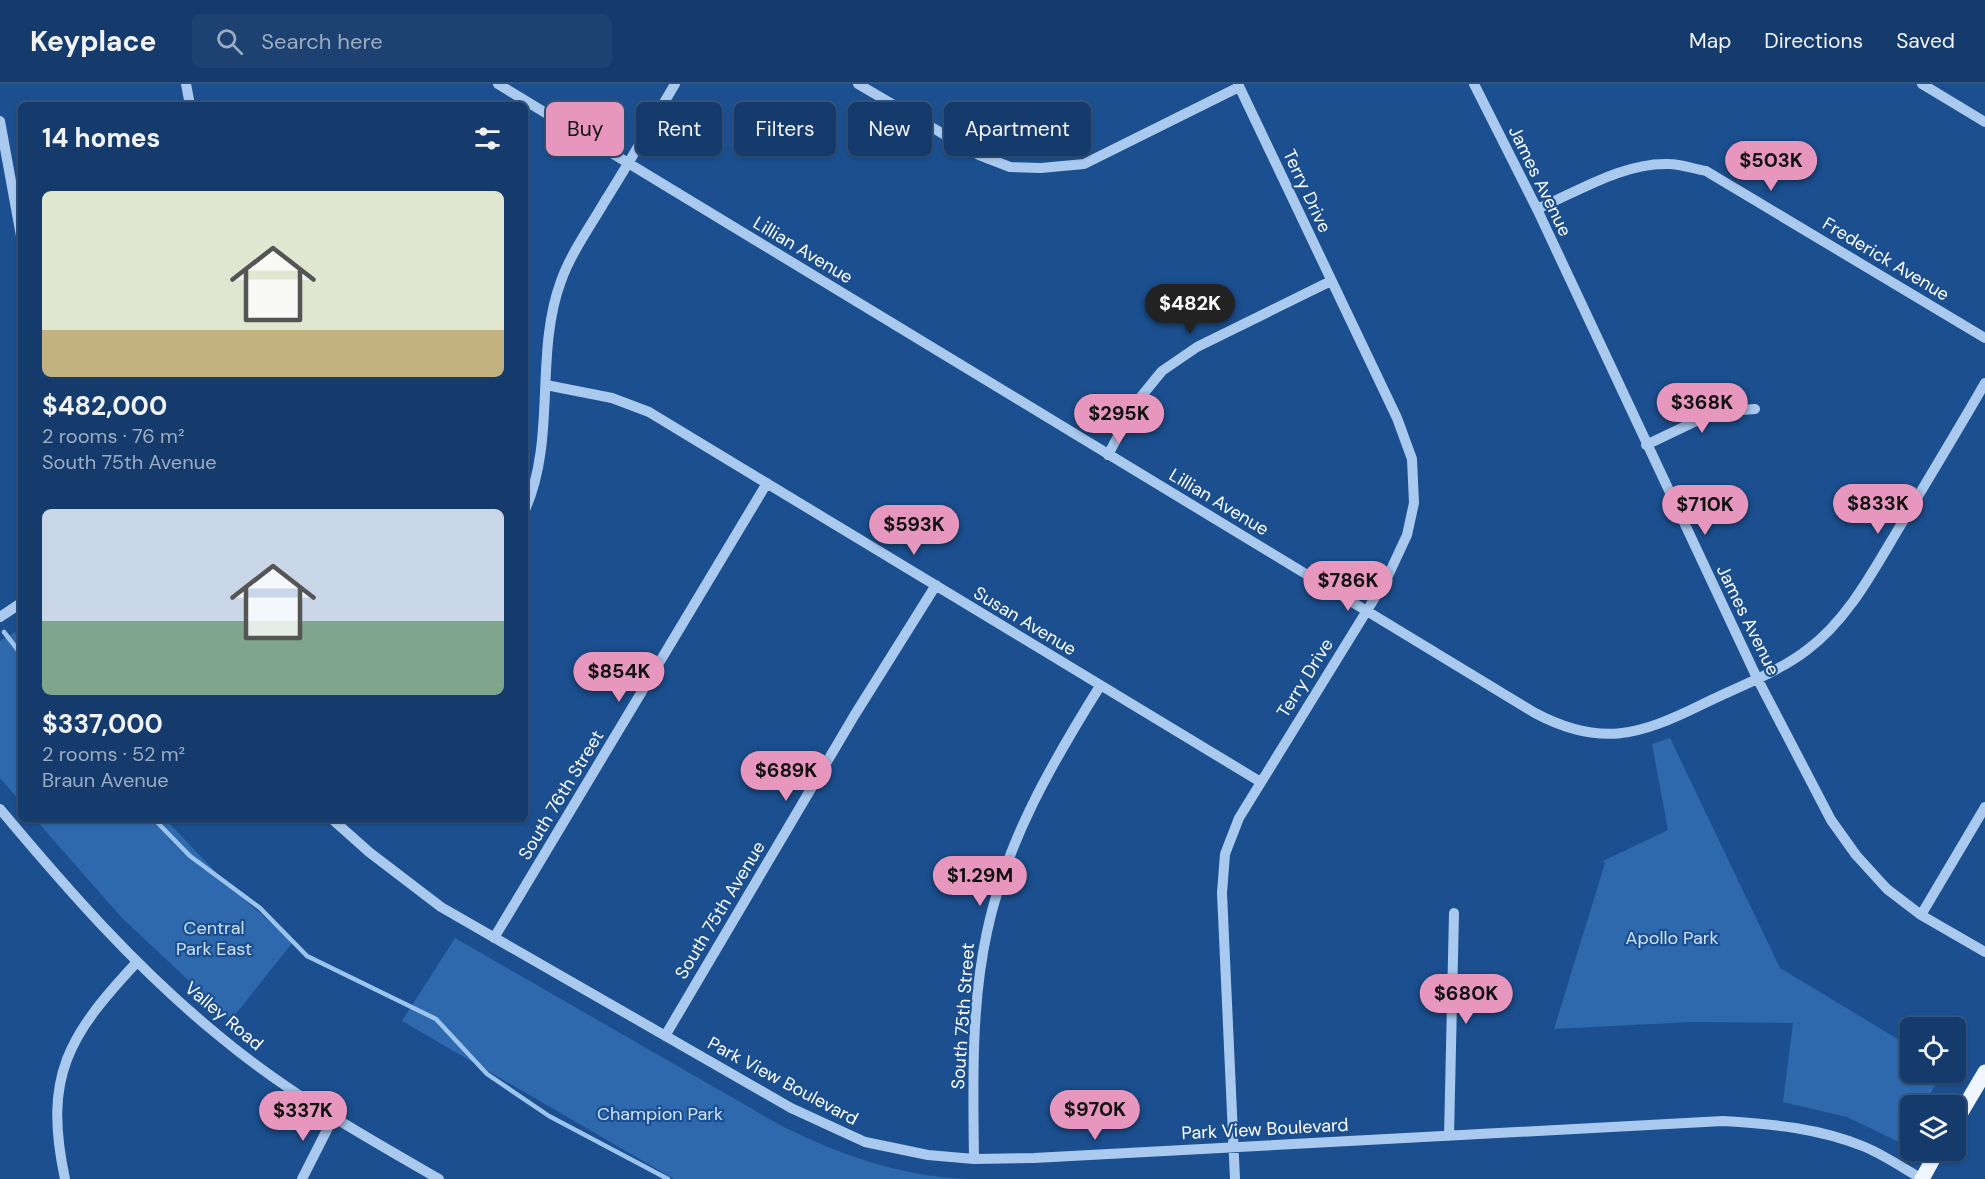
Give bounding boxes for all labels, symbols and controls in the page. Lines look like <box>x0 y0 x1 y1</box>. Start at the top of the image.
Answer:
search box <box>192 14 612 68</box>
text: Keyplace <box>30 23 156 60</box>
icon: search <box>213 25 246 58</box>
text: Search here <box>261 27 383 56</box>
text: Map <box>1689 27 1731 55</box>
text: Directions <box>1764 27 1863 55</box>
text: Saved <box>1896 27 1955 55</box>
chip: Buy <box>546 102 624 156</box>
chip: Rent <box>636 102 722 156</box>
chip: Filters <box>734 102 836 156</box>
chip: New <box>848 102 932 156</box>
chip: Apartment <box>944 102 1091 156</box>
text: 14 homes <box>42 121 160 155</box>
icon: filters <box>471 122 504 155</box>
street label: James Avenue <box>1503 122 1577 240</box>
pin: $503K <box>1729 141 1813 192</box>
street label: Terry Drive <box>1277 145 1337 237</box>
text: $503K <box>1739 147 1803 173</box>
street label: Lillian Avenue <box>749 211 857 289</box>
street label: Frederick Avenue <box>1818 212 1954 306</box>
icon: home <box>219 230 327 338</box>
pin: $482K <box>1148 284 1232 335</box>
text: $482K <box>1159 290 1221 316</box>
pin: $368K <box>1660 383 1744 434</box>
text: $482,000 <box>42 389 167 423</box>
text: $368K <box>1671 389 1733 415</box>
pin: $295K <box>1077 394 1161 445</box>
text: $295K <box>1088 400 1150 426</box>
text: 2 rooms · 76 m² <box>42 423 185 449</box>
text: South 75th Avenue <box>42 449 217 475</box>
street label: Lillian Avenue <box>1165 463 1273 541</box>
pin: $833K <box>1836 484 1920 535</box>
pin: $710K <box>1663 485 1747 536</box>
text: $833K <box>1847 490 1909 516</box>
text: $710K <box>1676 491 1734 517</box>
pin: $593K <box>872 505 956 556</box>
text: $593K <box>883 511 945 537</box>
icon: home <box>219 548 327 656</box>
pin: $786K <box>1306 561 1390 612</box>
street label: James Avenue <box>1711 561 1785 679</box>
text: $786K <box>1317 567 1379 593</box>
street label: Susan Avenue <box>969 581 1081 661</box>
street label: Terry Drive <box>1271 634 1339 722</box>
pin: $854K <box>577 652 661 703</box>
text: $854K <box>587 658 651 684</box>
text: $337,000 <box>42 707 163 741</box>
street label: South 76th Street <box>513 726 609 864</box>
text: 2 rooms · 52 m² <box>42 741 185 767</box>
pin: $689K <box>744 751 828 802</box>
text: $689K <box>755 757 817 783</box>
text: Braun Avenue <box>42 767 169 793</box>
street label: South 75th Avenue <box>669 837 771 983</box>
pin: $1.29M <box>931 856 1029 907</box>
text: $1.29M <box>947 862 1013 888</box>
park label: Central Park East <box>176 916 252 961</box>
park label: Apollo Park <box>1626 926 1718 950</box>
street label: South 75th Street <box>946 942 980 1090</box>
pin: $680K <box>1424 974 1508 1025</box>
street label: Valley Road <box>180 976 268 1056</box>
text: $680K <box>1434 980 1498 1006</box>
map controls <box>1900 1017 1966 1161</box>
button: locate <box>1900 1017 1966 1083</box>
street label: Park View Boulevard <box>704 1031 862 1131</box>
pin: $970K <box>1053 1090 1137 1141</box>
pin: $337K <box>261 1091 345 1142</box>
button: layers <box>1900 1095 1966 1161</box>
text: $970K <box>1064 1096 1126 1122</box>
text: $337K <box>273 1097 333 1123</box>
park label: Champion Park <box>597 1102 723 1126</box>
street label: Park View Boulevard <box>1181 1113 1349 1145</box>

